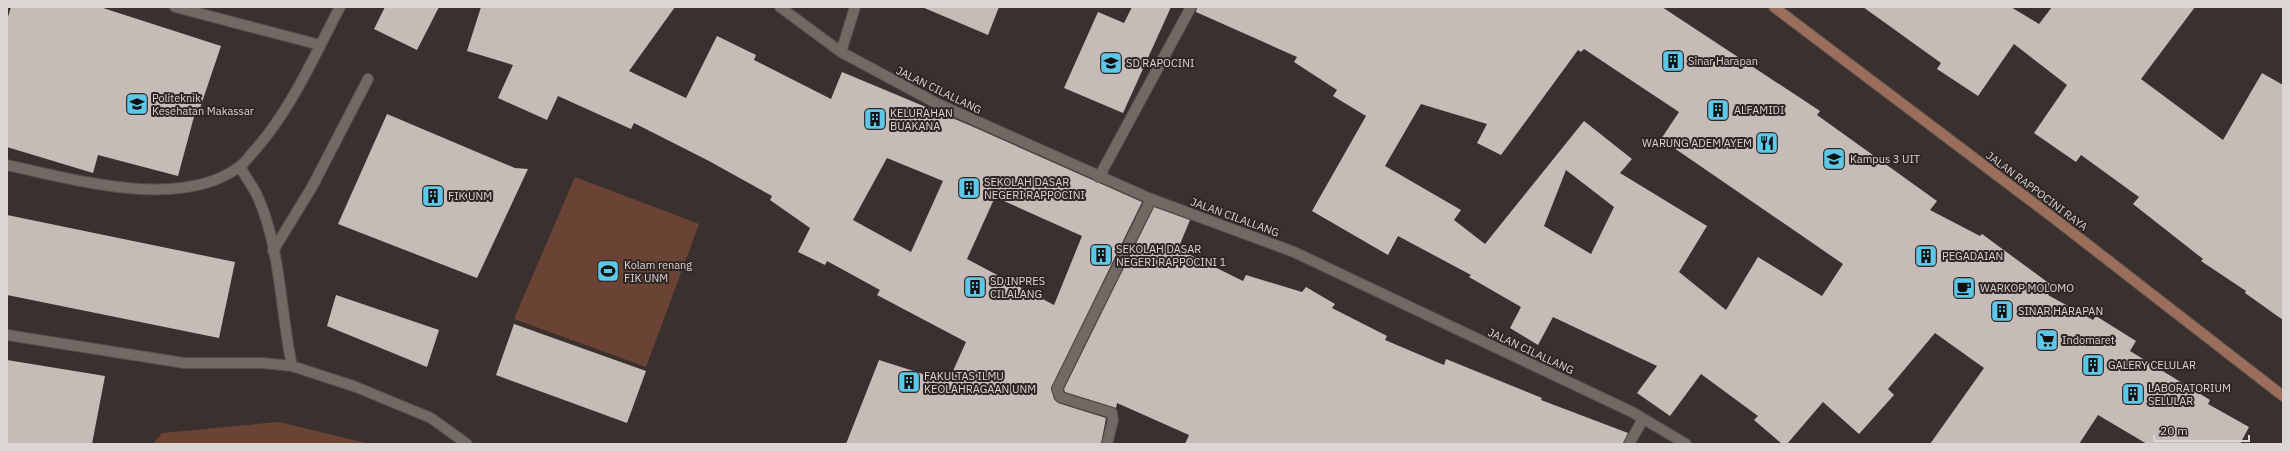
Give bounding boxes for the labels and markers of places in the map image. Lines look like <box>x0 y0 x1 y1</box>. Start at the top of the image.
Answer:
building icon: Sinar Harapan <box>1660 48 1686 74</box>
school or university icon: SD RAPOCINI <box>1098 50 1124 76</box>
place label: Sinar Harapan <box>1688 54 1758 68</box>
place label: SD RAPOCINI <box>1126 56 1194 70</box>
school or university icon: Politeknik Kesehatan Makassar <box>124 91 150 117</box>
place label: Politeknik Kesehatan Makassar <box>152 91 254 118</box>
building icon: ALFAMIDI <box>1705 97 1731 123</box>
place label: ALFAMIDI <box>1734 103 1784 117</box>
building icon: KELURAHAN BUAKANA <box>862 106 888 132</box>
place label: KELURAHAN BUAKANA <box>890 106 953 133</box>
restaurant icon: WARUNG ADEM AYEM <box>1754 130 1780 156</box>
place label: WARUNG ADEM AYEM <box>1642 136 1752 150</box>
school or university icon: Kampus 3 UIT <box>1821 146 1847 172</box>
place label: Kampus 3 UIT <box>1850 152 1921 166</box>
building icon: SEKOLAH DASAR NEGERI RAPPOCINI <box>956 175 982 201</box>
place label: SEKOLAH DASAR NEGERI RAPPOCINI <box>984 175 1085 202</box>
building icon: FIK UNM <box>420 183 446 209</box>
place label: FIK UNM <box>448 189 492 203</box>
building icon: SEKOLAH DASAR NEGERI RAPPOCINI 1 <box>1088 242 1114 268</box>
place label: SEKOLAH DASAR NEGERI RAPPOCINI 1 <box>1116 242 1226 269</box>
building icon: PEGADAIAN <box>1913 243 1939 269</box>
place label: PEGADAIAN <box>1942 249 2003 263</box>
sports icon: Kolam renang FIK UNM <box>595 258 621 284</box>
place label: Kolam renang FIK UNM <box>624 258 692 285</box>
building icon: SD INPRES CILALANG <box>962 274 988 300</box>
place label: SD INPRES CILALANG <box>990 274 1045 301</box>
cafe icon: WARKOP MOLOMO <box>1951 275 1977 301</box>
place label: WARKOP MOLOMO <box>1980 281 2074 295</box>
building icon: SINAR HARAPAN <box>1989 298 2015 324</box>
place label: SINAR HARAPAN <box>2018 304 2103 318</box>
supermarket icon: Indomaret <box>2034 327 2060 353</box>
place label: Indomaret <box>2062 333 2115 347</box>
building icon: GALERY CELULAR <box>2080 352 2106 378</box>
place label: GALERY CELULAR <box>2108 358 2196 372</box>
building icon: FAKULTAS ILMU KEOLAHRAGAAN UNM <box>896 369 922 395</box>
place label: FAKULTAS ILMU KEOLAHRAGAAN UNM <box>924 369 1036 396</box>
building icon: LABORATORIUM SELULAR <box>2120 381 2146 407</box>
place label: LABORATORIUM SELULAR <box>2148 381 2231 408</box>

